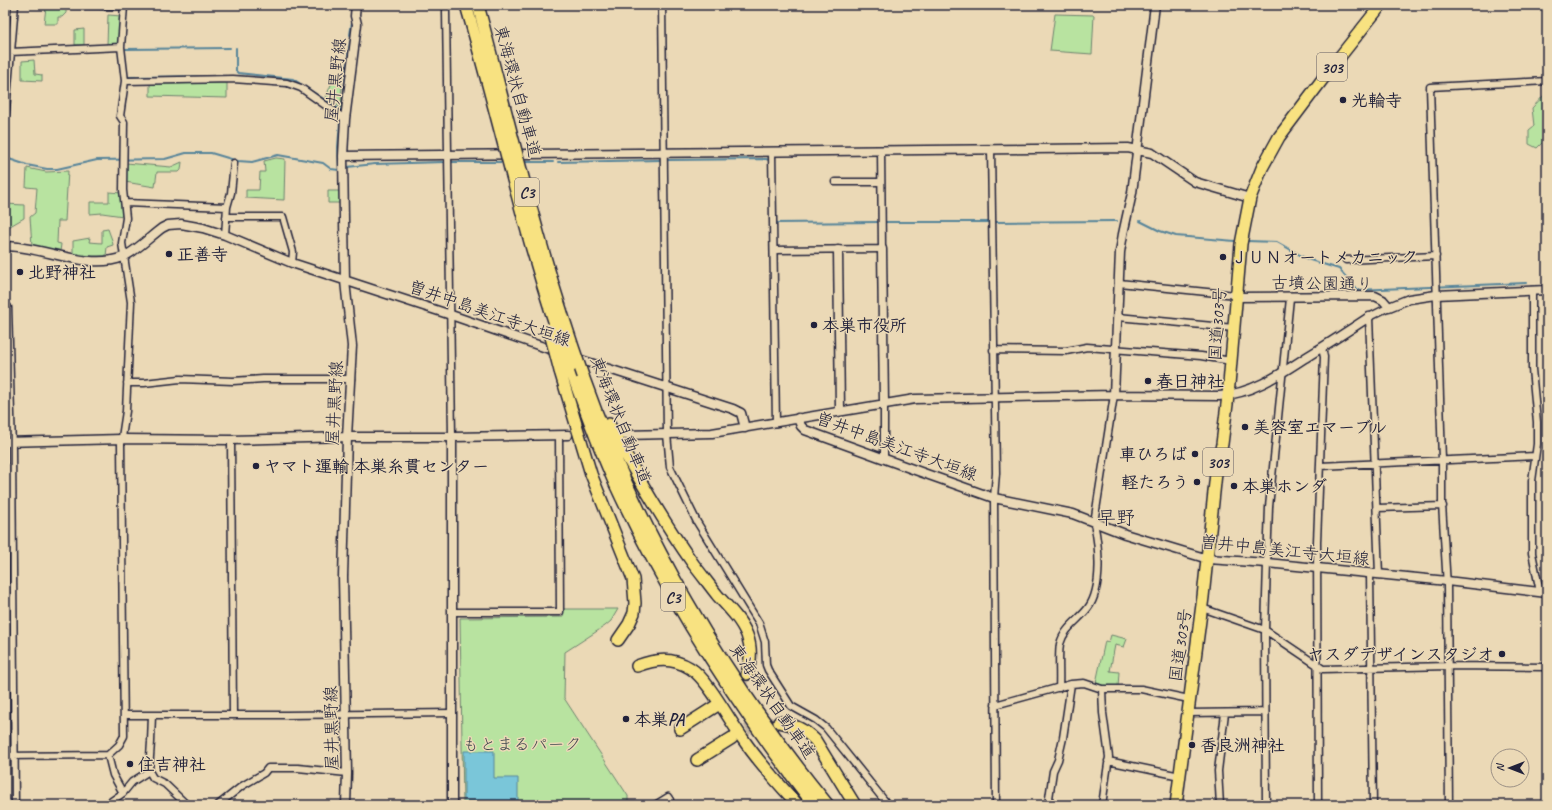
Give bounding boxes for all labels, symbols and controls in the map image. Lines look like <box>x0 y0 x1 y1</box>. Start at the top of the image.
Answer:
street label: 東海環状自動車道 <box>490 23 545 160</box>
street label: 屋井黒野線 <box>321 37 350 123</box>
road number: 303 <box>1317 53 1347 81</box>
place label: 光輪寺 <box>1351 90 1402 111</box>
marker: 光輪寺 <box>1338 95 1348 105</box>
road number: C3 <box>515 178 539 206</box>
place label: 正善寺 <box>177 244 228 265</box>
place label: ＪＵＮオートメカニック <box>1231 247 1418 268</box>
marker: 正善寺 <box>164 249 174 259</box>
marker: ＪＵＮオートメカニック <box>1218 252 1228 262</box>
place label: 北野神社 <box>28 262 96 283</box>
marker: 北野神社 <box>15 267 25 277</box>
street label: 古墳公園通り <box>1271 272 1373 295</box>
street label: 曽井中島美江寺大垣線 <box>406 276 574 351</box>
street label: 国道303号 <box>1204 286 1231 362</box>
place label: 本巣市役所 <box>822 315 907 336</box>
marker: 本巣市役所 <box>809 320 819 330</box>
street label: 東海環状自動車道 <box>585 353 656 487</box>
street label: 屋井黒野線 <box>322 360 347 446</box>
place label: 春日神社 <box>1156 371 1224 392</box>
marker: 春日神社 <box>1143 376 1153 386</box>
street label: 曽井中島美江寺大垣線 <box>813 408 980 485</box>
place label: 美容室エマーブル <box>1253 417 1387 438</box>
marker: 美容室エマーブル <box>1240 422 1250 432</box>
place label: 車ひろば <box>1119 444 1187 465</box>
road number: 303 <box>1203 448 1233 476</box>
marker: 車ひろば <box>1190 449 1200 459</box>
place label: ヤマト運輸 本巣糸貫センター <box>264 456 489 477</box>
marker: ヤマト運輸 本巣糸貫センター <box>251 461 261 471</box>
place label: 軽たろう <box>1121 472 1189 493</box>
place label: 本巣ホンダ <box>1242 476 1327 497</box>
marker: 軽たろう <box>1192 477 1202 487</box>
marker: 本巣ホンダ <box>1229 481 1239 491</box>
district label: 早野 <box>1097 506 1135 530</box>
street label: 曽井中島美江寺大垣線 <box>1199 531 1371 570</box>
road number: C3 <box>661 583 685 611</box>
street label: 国道303号 <box>1165 607 1196 683</box>
street label: 東海環状自動車道 <box>725 640 820 763</box>
place label: ヤスダデザインスタジオ <box>1307 644 1494 665</box>
marker: ヤスダデザインスタジオ <box>1497 649 1507 659</box>
street label: 屋井黒野線 <box>320 685 343 771</box>
place label: 本巣PA <box>634 709 685 730</box>
marker: 本巣PA <box>621 714 631 724</box>
park label: もとまるパーク <box>463 734 582 755</box>
place label: 香良洲神社 <box>1200 735 1285 756</box>
marker: 香良洲神社 <box>1187 740 1197 750</box>
north arrow <box>1490 748 1530 788</box>
place label: 住吉神社 <box>138 754 206 775</box>
marker: 住吉神社 <box>125 759 135 769</box>
text: N <box>1493 762 1507 771</box>

